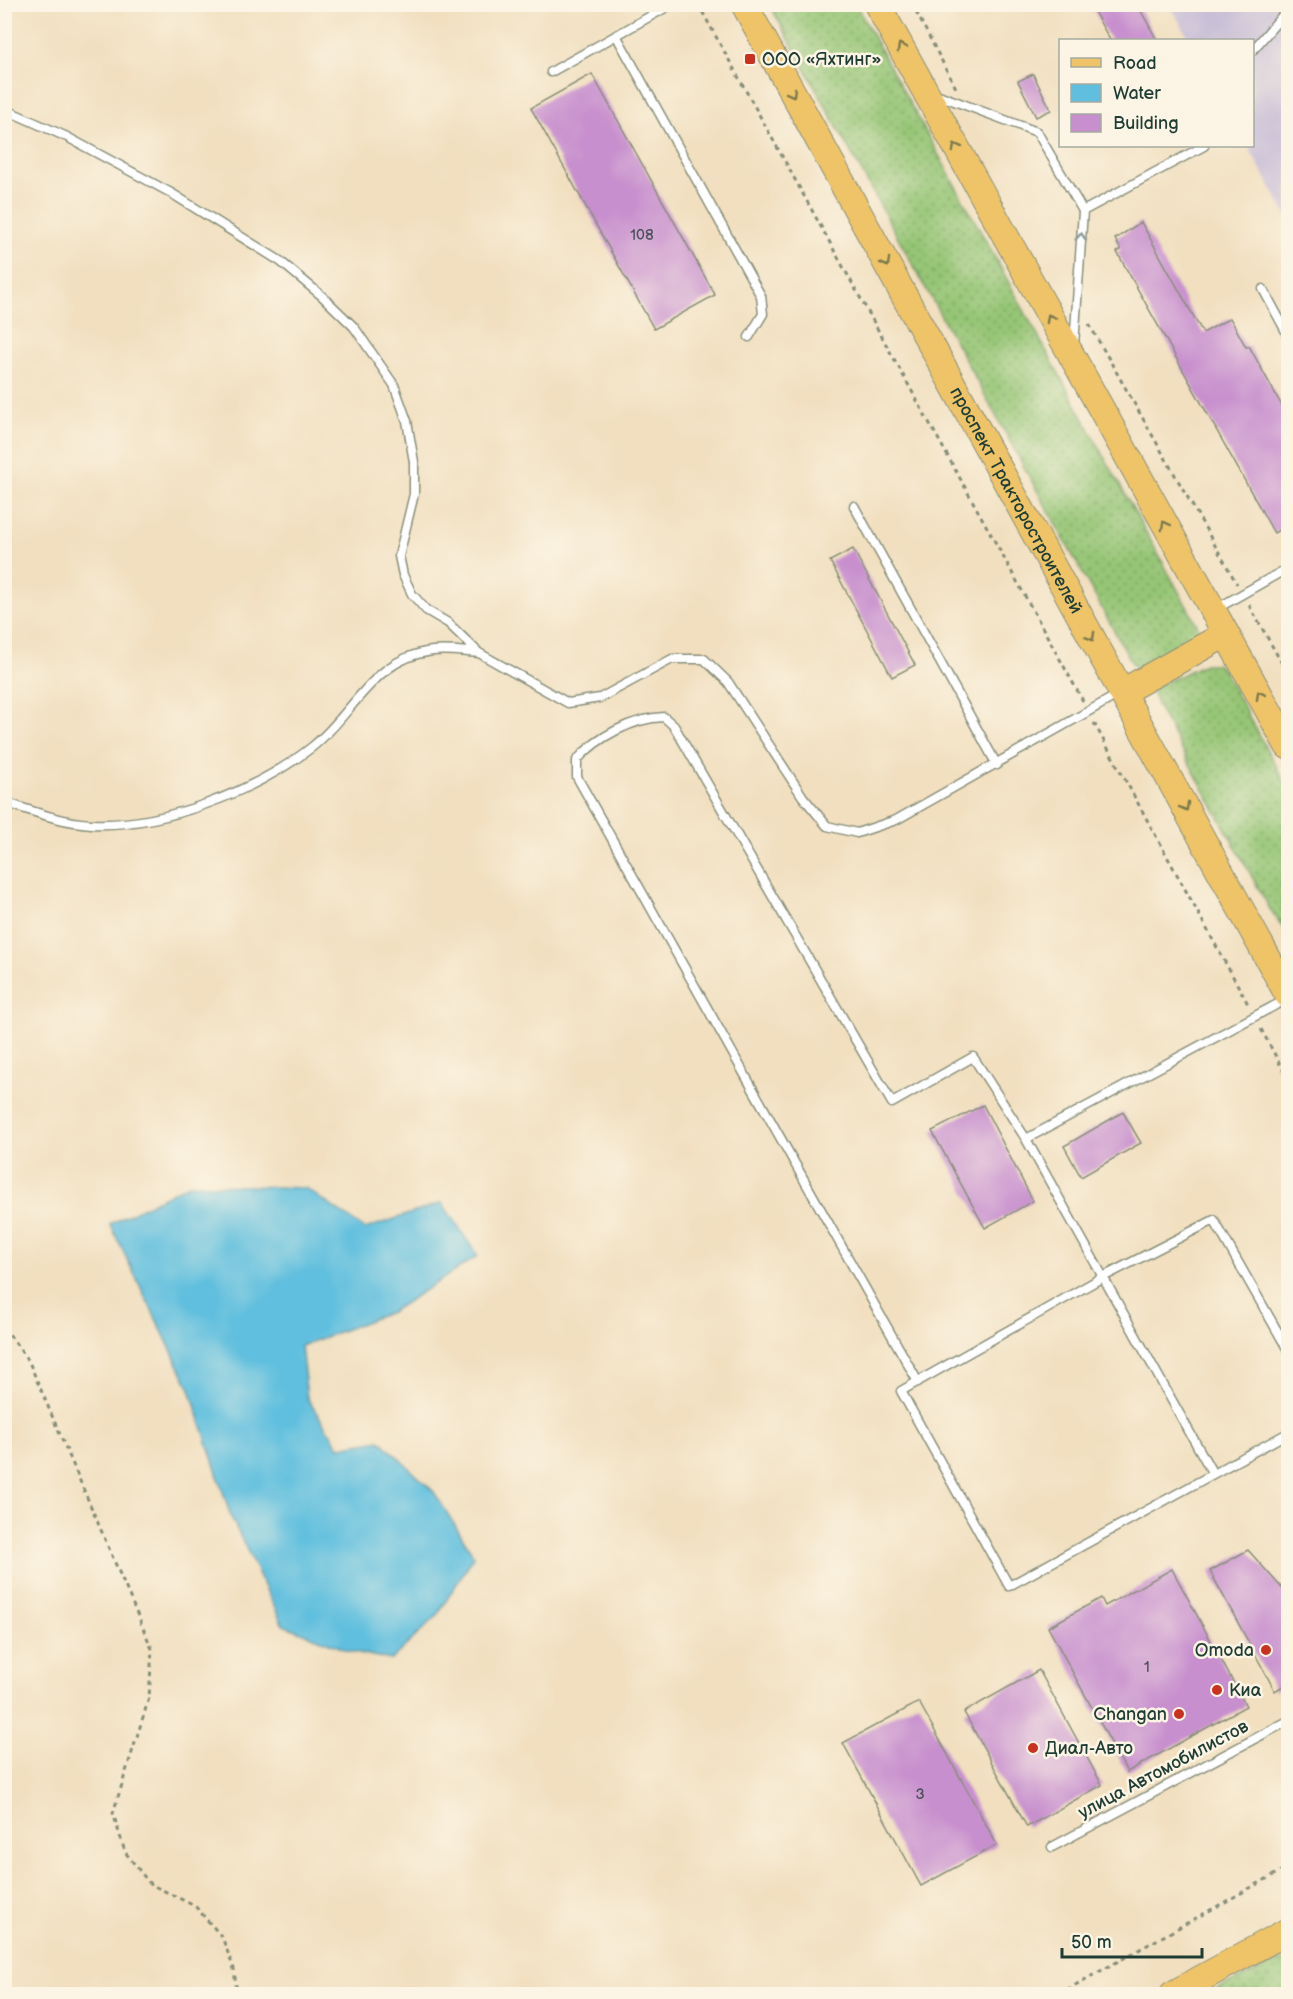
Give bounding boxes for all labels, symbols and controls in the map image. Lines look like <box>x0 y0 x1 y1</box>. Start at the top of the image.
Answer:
legend <box>1059 39 1254 147</box>
one-way arrow <box>897 43 908 54</box>
place label: ООО «Яхтинг» <box>762 49 882 70</box>
marker: ООО «Яхтинг» <box>743 52 757 66</box>
text: Road <box>1113 53 1157 74</box>
text: Water <box>1113 83 1161 104</box>
one-way arrow <box>785 86 796 97</box>
text: Building <box>1113 113 1179 134</box>
one-way arrow <box>952 143 963 153</box>
house number: 108 <box>630 226 654 245</box>
one-way arrow <box>1075 233 1088 242</box>
one-way arrow <box>879 257 890 268</box>
one-way arrow <box>1046 313 1058 324</box>
street label: проспект Тракторостроителей <box>945 383 1087 618</box>
one-way arrow <box>1161 521 1173 531</box>
one-way arrow <box>1084 630 1095 641</box>
one-way arrow <box>1256 691 1267 701</box>
one-way arrow <box>1178 801 1190 812</box>
place label: Omoda <box>1195 1640 1254 1661</box>
marker: Omoda <box>1259 1643 1273 1657</box>
house number: 1 <box>1144 1658 1150 1677</box>
place label: Киа <box>1229 1680 1262 1701</box>
marker: Киа <box>1210 1683 1224 1697</box>
place label: Changan <box>1093 1704 1167 1725</box>
marker: Changan <box>1172 1707 1186 1721</box>
street label: улица Автомобилистов <box>1075 1715 1252 1823</box>
place label: Диал-Авто <box>1045 1738 1133 1759</box>
marker: Диал-Авто <box>1026 1741 1040 1755</box>
house number: 3 <box>915 1785 925 1804</box>
scale bar <box>1062 1921 1202 1959</box>
text: 50 m <box>1071 1932 1112 1953</box>

